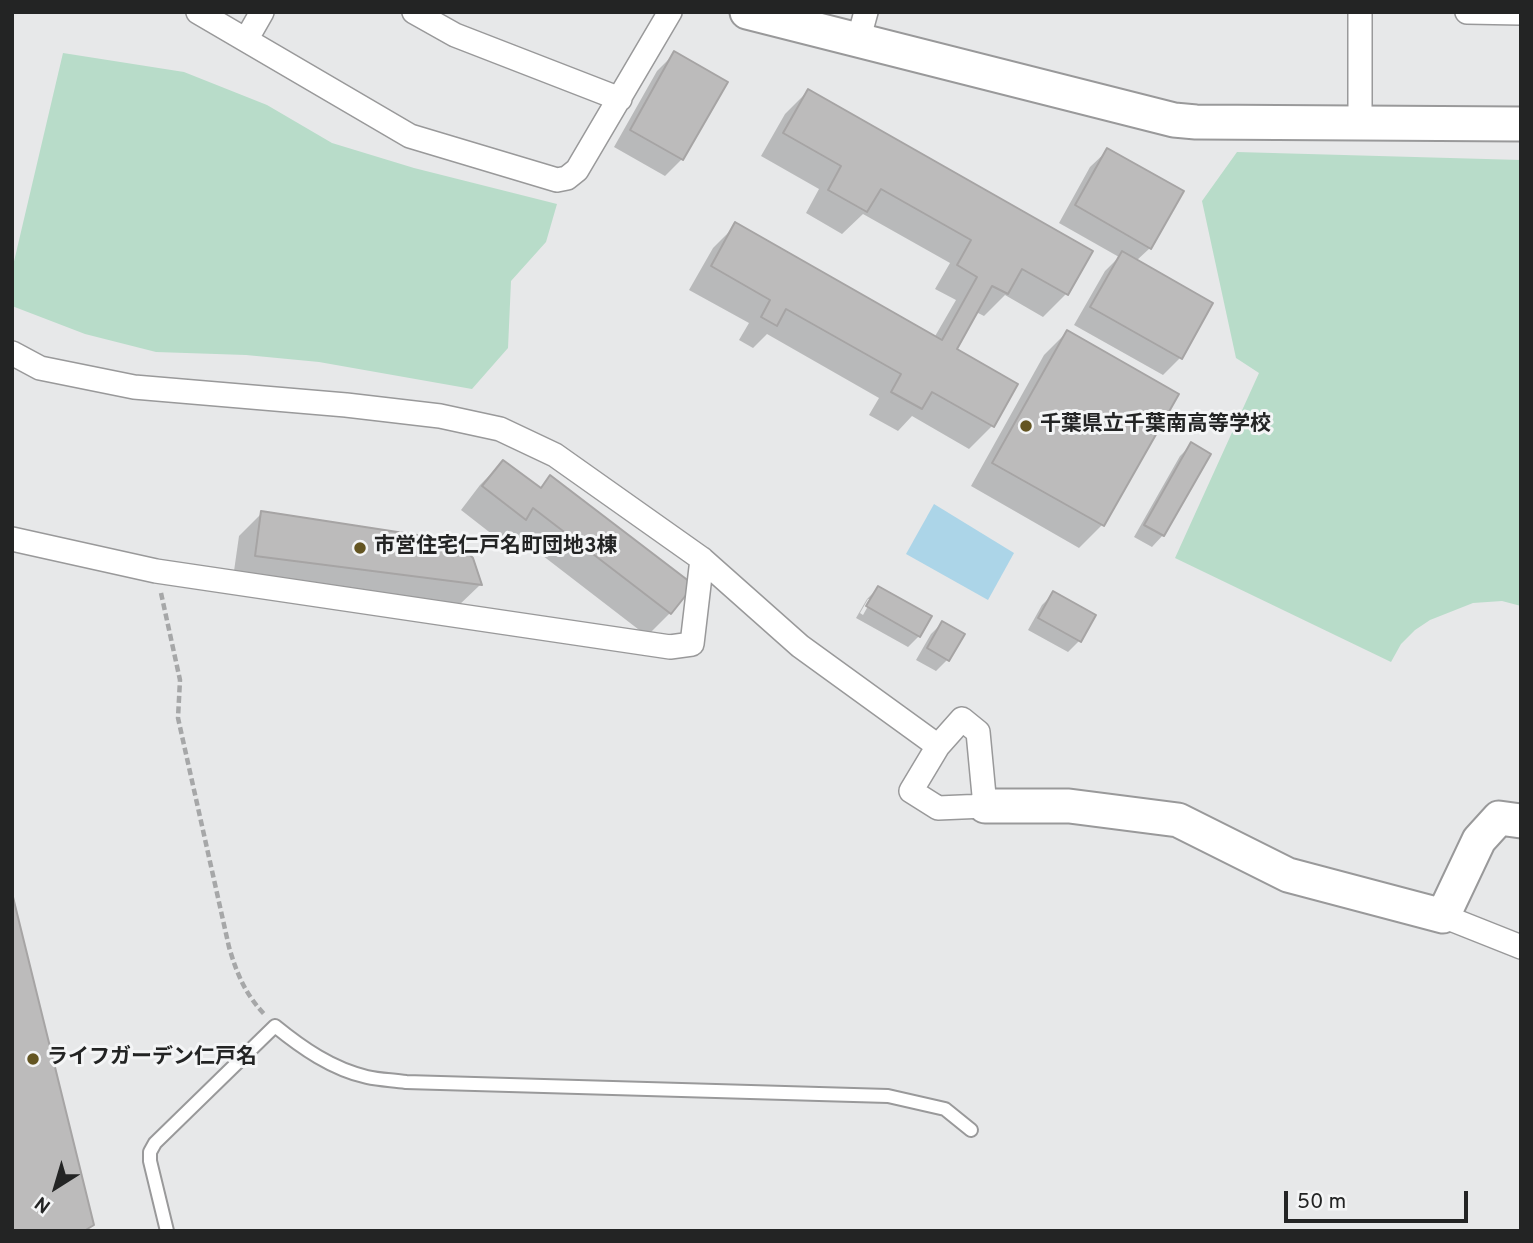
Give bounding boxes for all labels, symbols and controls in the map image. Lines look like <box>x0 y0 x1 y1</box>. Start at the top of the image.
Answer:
place label: 千葉県立千葉南高等学校 <box>1040 413 1271 439</box>
marker: 千葉県立千葉南高等学校 <box>1018 418 1034 434</box>
place label: 市営住宅仁戸名町団地3棟 <box>374 535 618 561</box>
marker: 市営住宅仁戸名町団地3棟 <box>352 540 368 556</box>
place label: ライフガーデン仁戸名 <box>47 1046 257 1072</box>
marker: ライフガーデン仁戸名 <box>25 1051 41 1067</box>
north arrow <box>21 1152 91 1222</box>
scale bar <box>1288 1176 1472 1220</box>
text: 50 m <box>1297 1189 1346 1216</box>
text: N <box>31 1190 56 1217</box>

